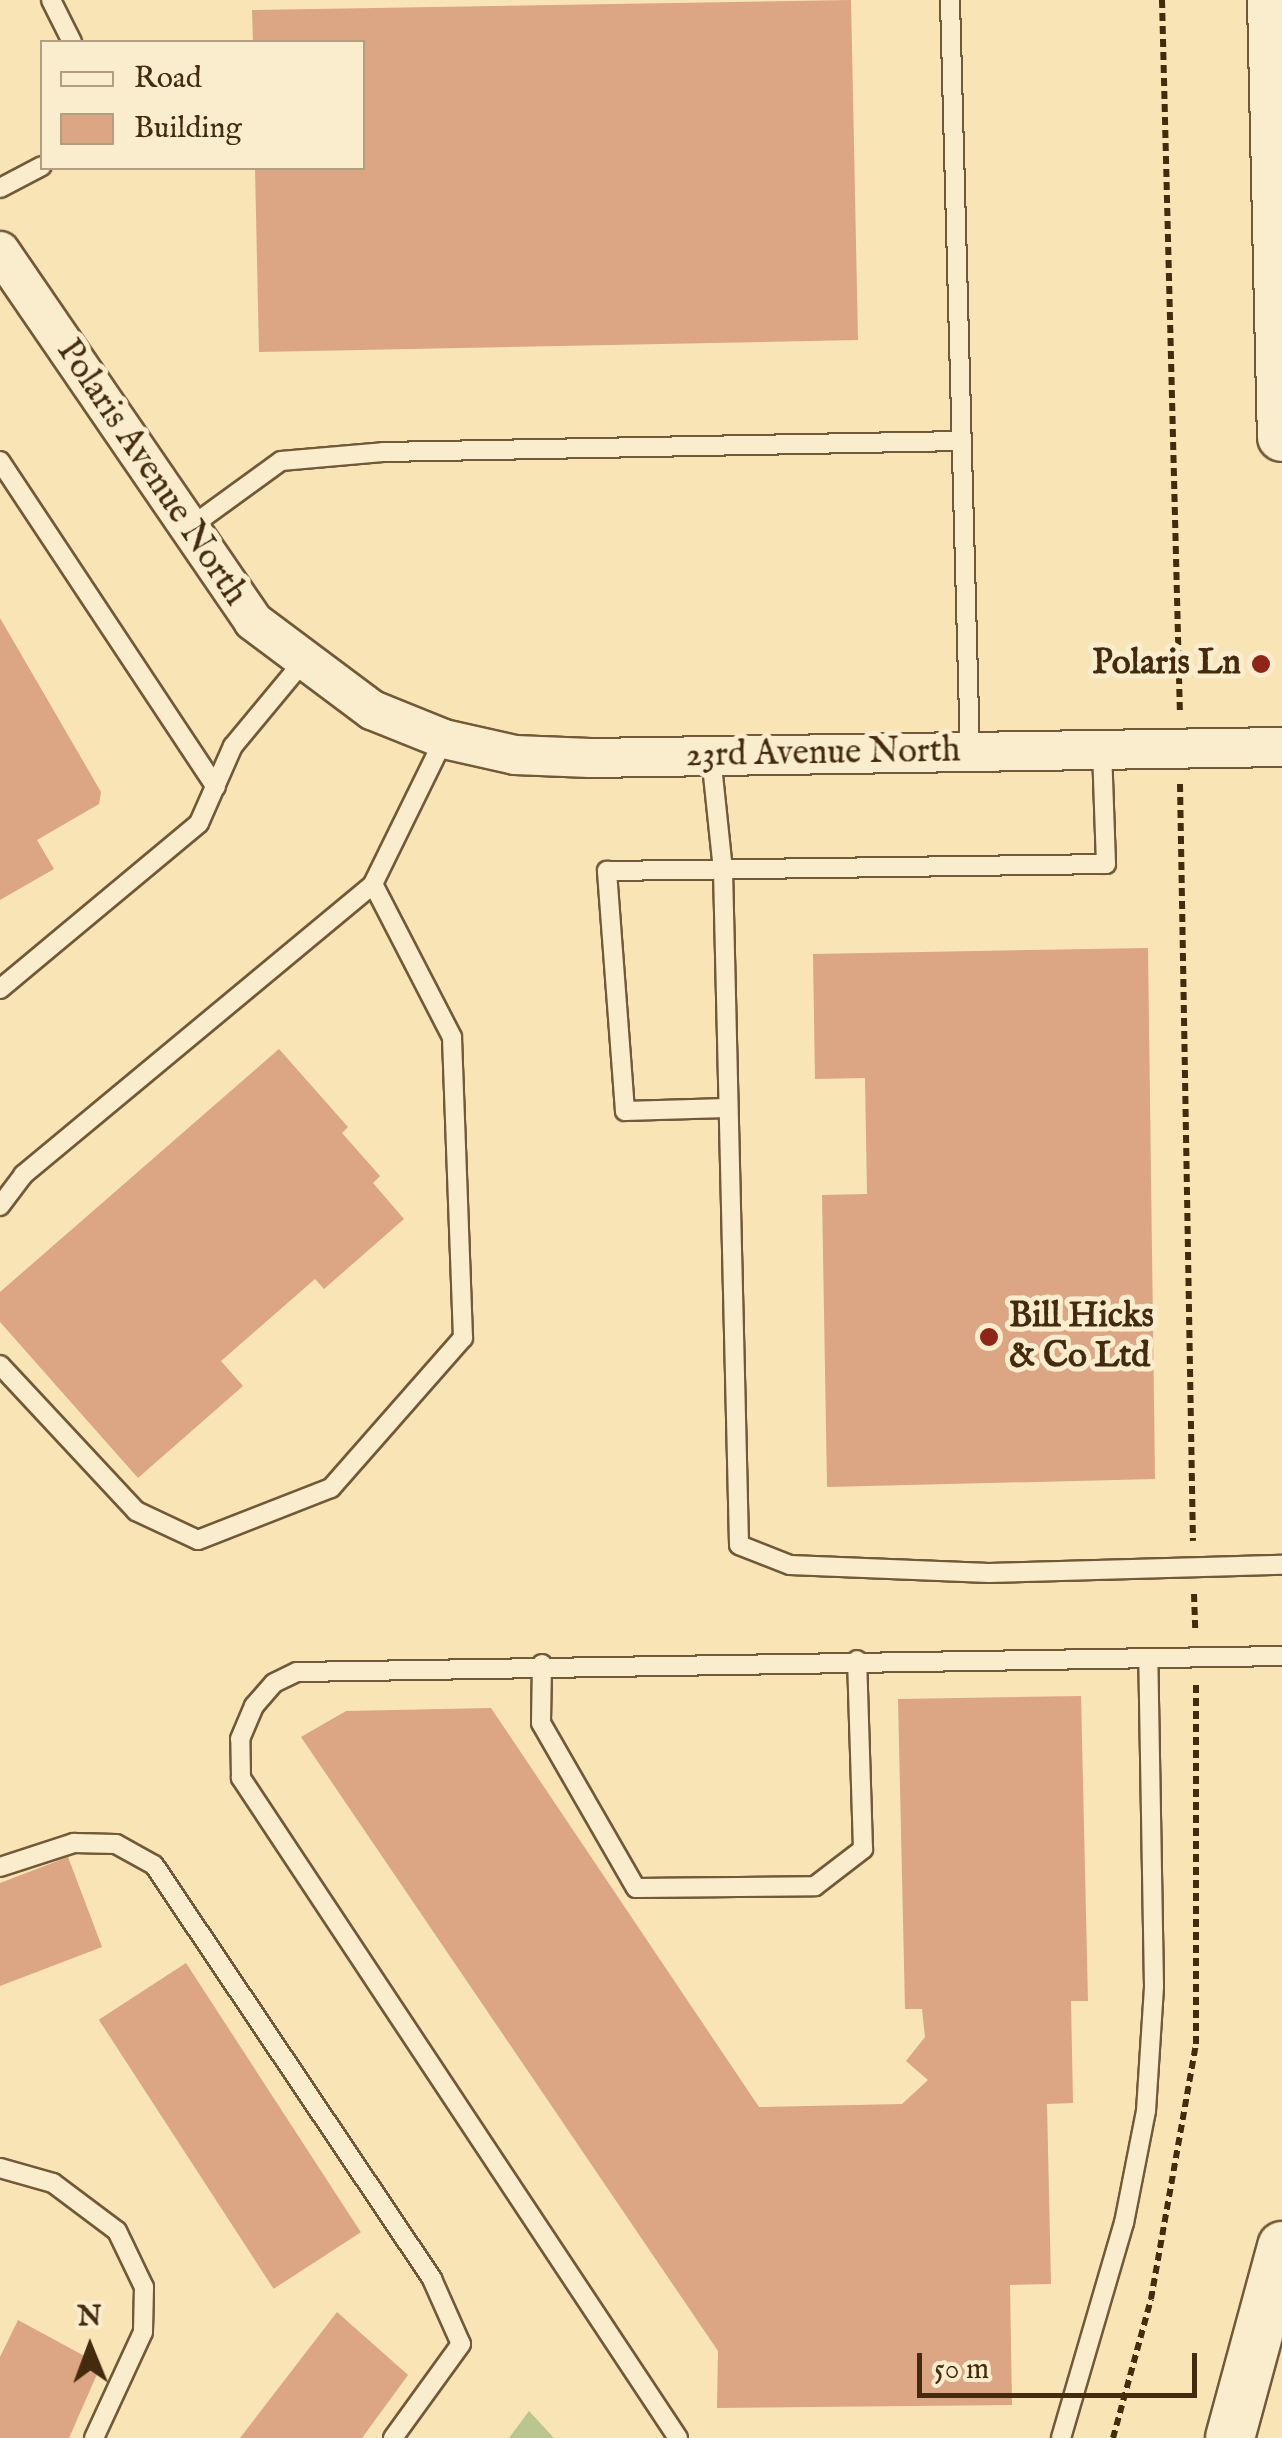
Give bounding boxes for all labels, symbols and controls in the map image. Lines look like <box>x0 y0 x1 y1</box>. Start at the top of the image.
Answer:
legend <box>40 40 365 170</box>
text: Road <box>134 60 202 98</box>
text: Building <box>134 110 242 148</box>
street label: Polaris Avenue North <box>47 332 255 614</box>
place label: Polaris Ln <box>1092 643 1241 685</box>
marker: Polaris Ln <box>1250 653 1272 675</box>
street label: 23rd Avenue North <box>685 731 961 777</box>
place label: Bill Hicks & Co Ltd <box>1009 1296 1154 1378</box>
marker: Bill Hicks & Co Ltd <box>978 1326 1000 1348</box>
north arrow <box>40 2298 140 2398</box>
text: N <box>77 2300 102 2335</box>
scale bar <box>922 2333 1202 2395</box>
text: 50 m <box>934 2351 989 2389</box>

